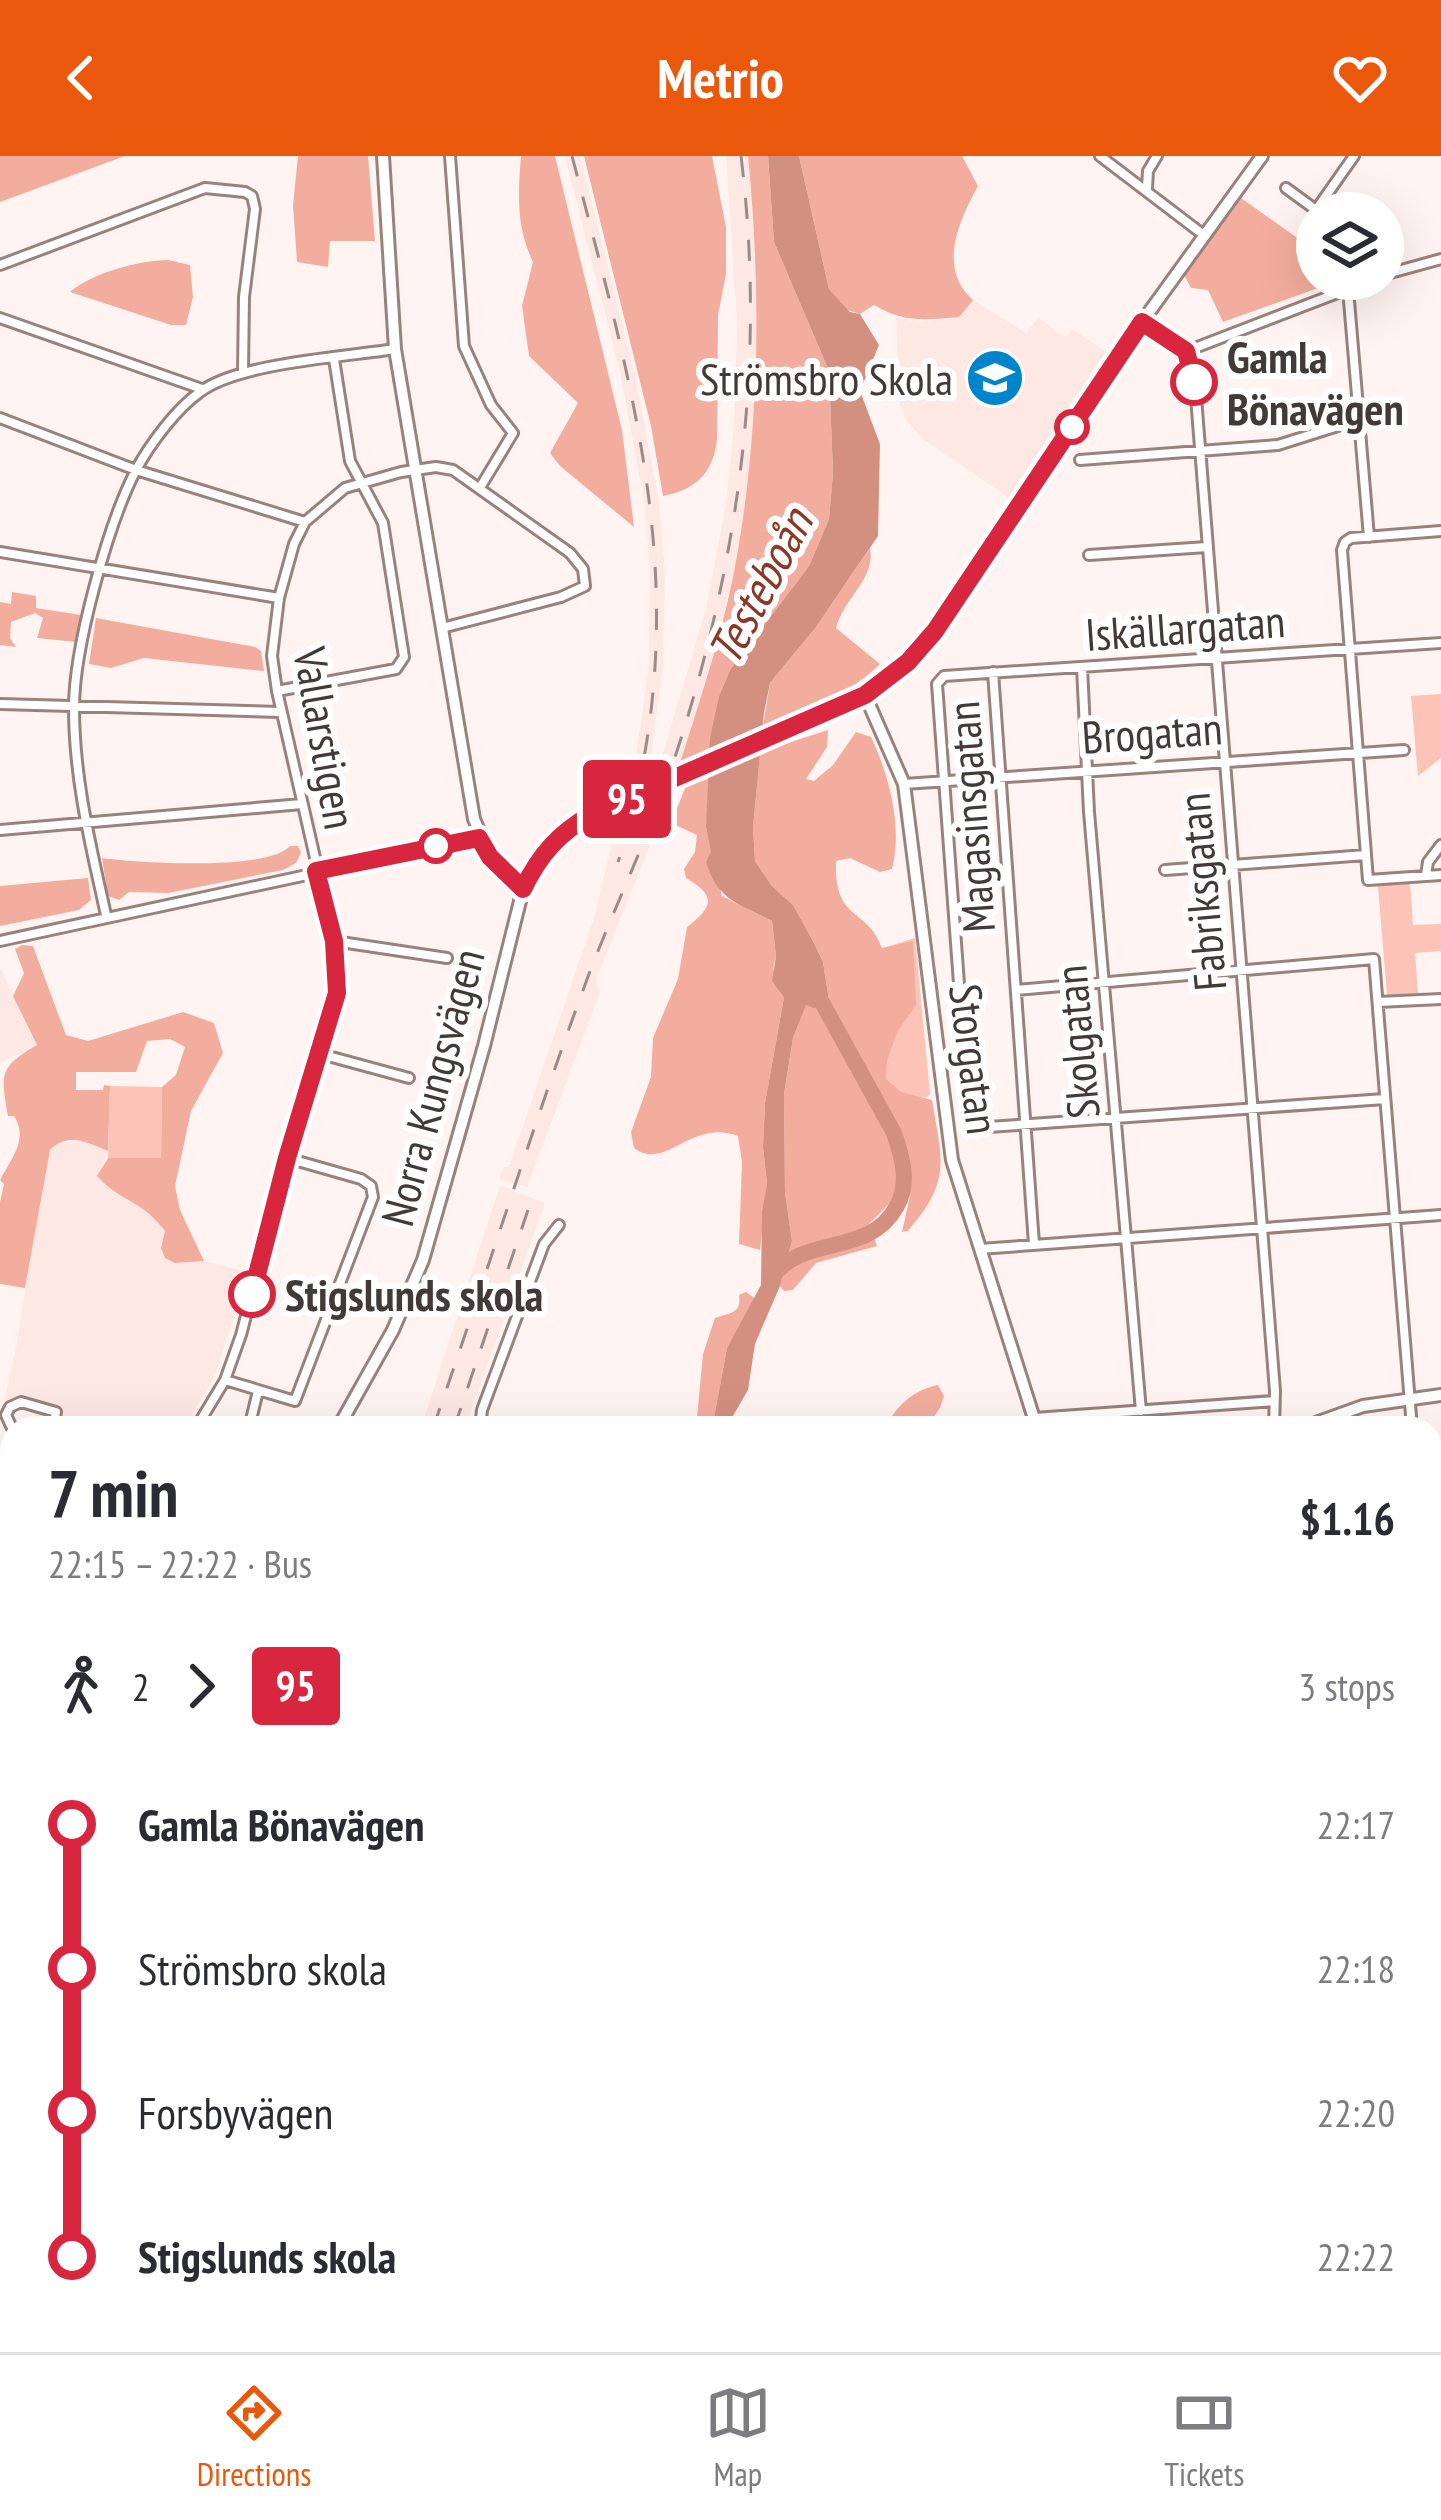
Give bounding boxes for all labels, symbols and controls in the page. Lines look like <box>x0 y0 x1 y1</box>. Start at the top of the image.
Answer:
text: Metrio <box>657 43 784 113</box>
icon: back <box>48 45 114 111</box>
icon: heart <box>1327 45 1393 111</box>
map controls <box>1296 192 1404 300</box>
button: layers <box>1296 192 1404 300</box>
place label: Gamla Bönavägen <box>1227 327 1404 437</box>
school or university icon: Strömsbro Skola <box>964 347 1026 409</box>
place label: Strömsbro Skola <box>700 349 953 407</box>
marker: Gamla Bönavägen <box>1172 360 1216 404</box>
unlabelled marker <box>1056 411 1088 443</box>
water label: Testeboån <box>692 495 827 674</box>
street label: Iskällargatan <box>1083 591 1287 663</box>
street label: Vallarstigen <box>281 642 370 833</box>
street label: Brogatan <box>1080 698 1224 766</box>
street label: Magasinsgatan <box>933 699 1007 935</box>
line badge: 95 <box>573 760 681 838</box>
text: 95 <box>607 771 647 826</box>
street label: Fabriksgatan <box>1163 791 1239 993</box>
unlabelled marker <box>420 830 452 862</box>
street label: Norra Kungsvägen <box>367 942 497 1232</box>
street label: Skolgatan <box>1040 963 1112 1121</box>
street label: Storgatan <box>937 981 1013 1137</box>
place label: Stigslunds skola <box>285 1265 543 1323</box>
marker: Stigslunds skola <box>230 1272 274 1316</box>
text: 7 min <box>48 1450 178 1535</box>
text: $1.16 <box>1299 1489 1395 1547</box>
text: 22:15 – 22:22 · Bus <box>48 1538 312 1589</box>
icon: walk <box>48 1653 114 1719</box>
icon: forward <box>168 1653 234 1719</box>
text: 95 <box>276 1658 316 1713</box>
text: 2 <box>132 1661 150 1712</box>
text: 3 stops <box>1299 1661 1395 1712</box>
text: Gamla Bönavägen <box>138 1795 425 1853</box>
text: 22:17 <box>1317 1799 1395 1850</box>
text: Strömsbro skola <box>138 1939 387 1997</box>
text: 22:18 <box>1317 1943 1395 1994</box>
text: Forsbyvägen <box>138 2083 333 2141</box>
text: 22:20 <box>1317 2087 1395 2138</box>
text: Stigslunds skola <box>138 2227 396 2285</box>
text: 22:22 <box>1317 2231 1395 2282</box>
tab: Directions <box>197 2380 311 2495</box>
tab: Map <box>705 2380 771 2495</box>
tab: Tickets <box>1164 2380 1244 2495</box>

